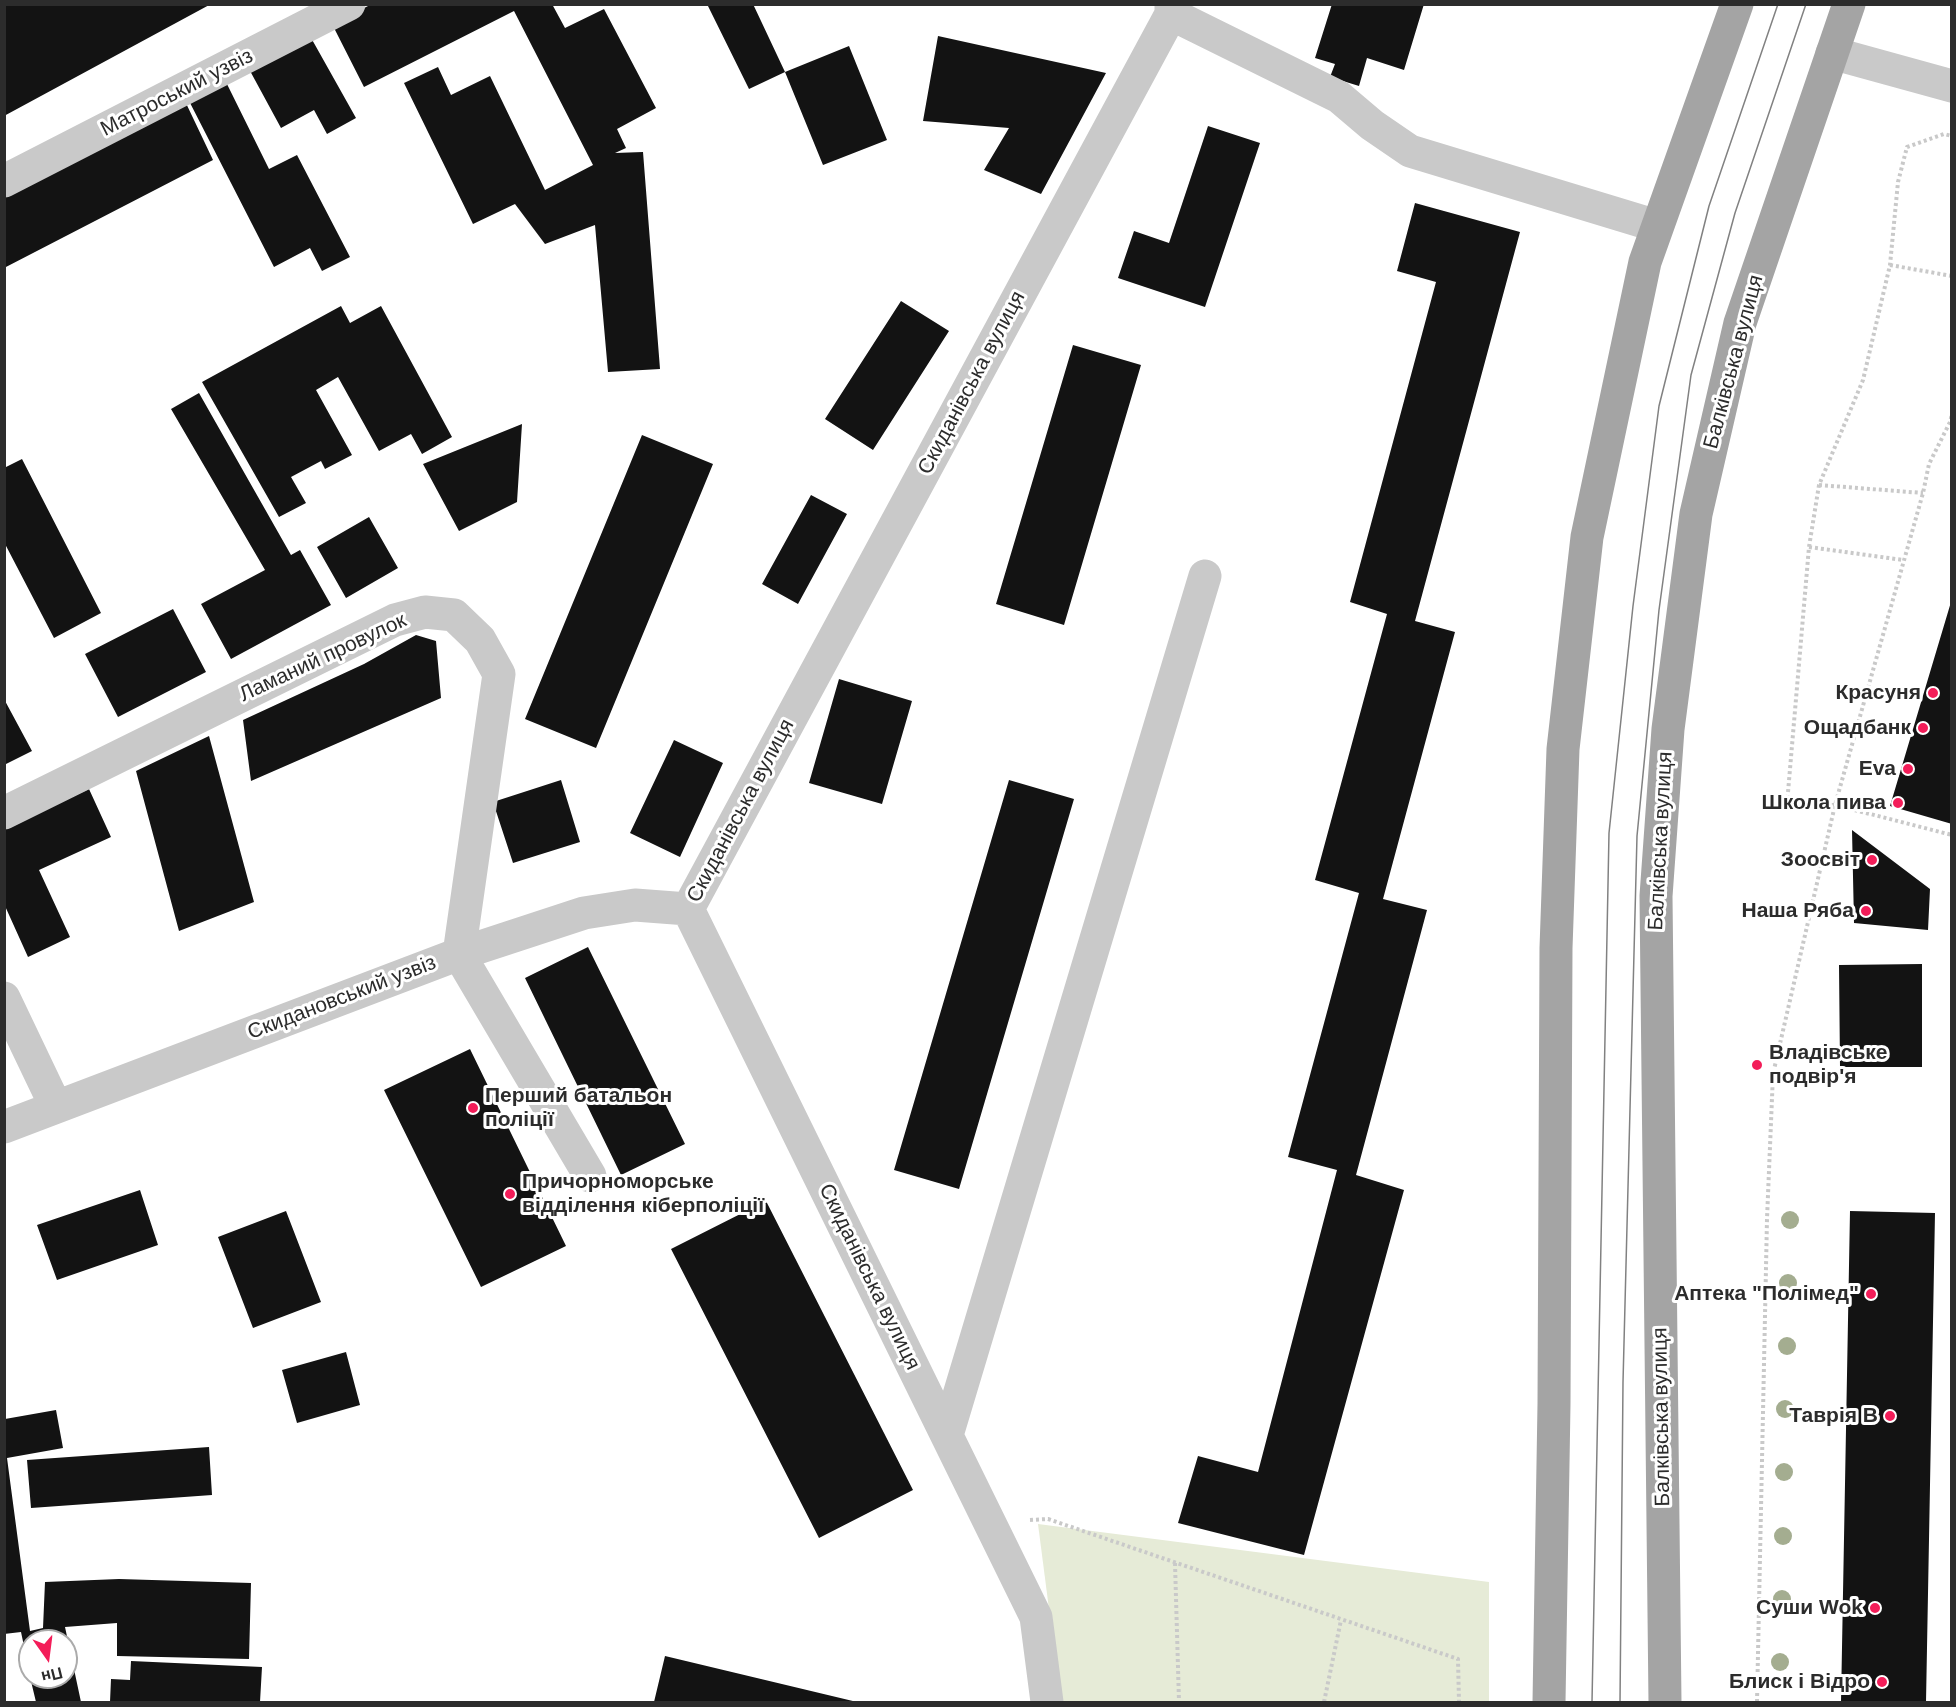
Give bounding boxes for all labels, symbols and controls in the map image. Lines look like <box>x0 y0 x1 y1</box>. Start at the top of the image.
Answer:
street label: Матроський узвіз <box>97 44 257 142</box>
street label: Балківська вулиця <box>1699 272 1769 452</box>
street label: Скиданівська вулиця <box>913 287 1031 479</box>
street label: Ламаний провулок <box>236 608 410 708</box>
place label: Красуня <box>1835 680 1921 706</box>
marker: Красуня <box>1926 686 1940 700</box>
street label: Скиданівська вулиця <box>682 715 800 907</box>
place label: Ощадбанк <box>1804 715 1911 741</box>
marker: Ощадбанк <box>1916 721 1930 735</box>
street label: Балківська вулиця <box>1644 751 1678 931</box>
place label: Eva <box>1859 756 1896 782</box>
marker: Eva <box>1901 762 1915 776</box>
place label: Школа пива <box>1762 790 1886 816</box>
marker: Школа пива <box>1891 796 1905 810</box>
place label: Зоосвіт <box>1781 847 1860 873</box>
marker: Зоосвіт <box>1865 853 1879 867</box>
place label: Наша Ряба <box>1742 898 1854 924</box>
marker: Наша Ряба <box>1859 904 1873 918</box>
street label: Скидановський узвіз <box>244 950 440 1046</box>
place label: Владiвське подвiр'я <box>1769 1040 1888 1090</box>
marker: Владiвське подвiр'я <box>1750 1058 1764 1072</box>
place label: Перший батальон поліції <box>485 1083 672 1133</box>
marker: Перший батальон поліції <box>466 1101 480 1115</box>
place label: Причорноморське відділення кіберполіції <box>522 1169 764 1219</box>
street label: Скиданівська вулиця <box>813 1180 925 1374</box>
marker: Причорноморське відділення кіберполіції <box>503 1187 517 1201</box>
place label: Аптека "Полімед" <box>1674 1281 1859 1307</box>
marker: Аптека "Полімед" <box>1864 1287 1878 1301</box>
street label: Балківська вулиця <box>1648 1327 1676 1507</box>
place label: Таврія В <box>1789 1403 1878 1429</box>
marker: Таврія В <box>1883 1409 1897 1423</box>
place label: Суши Wok <box>1756 1595 1863 1621</box>
marker: Суши Wok <box>1868 1601 1882 1615</box>
north arrow <box>18 1629 78 1689</box>
text: Пн <box>40 1664 64 1686</box>
place label: Блиск і Відро <box>1729 1669 1870 1695</box>
marker: Блиск і Відро <box>1875 1675 1889 1689</box>

